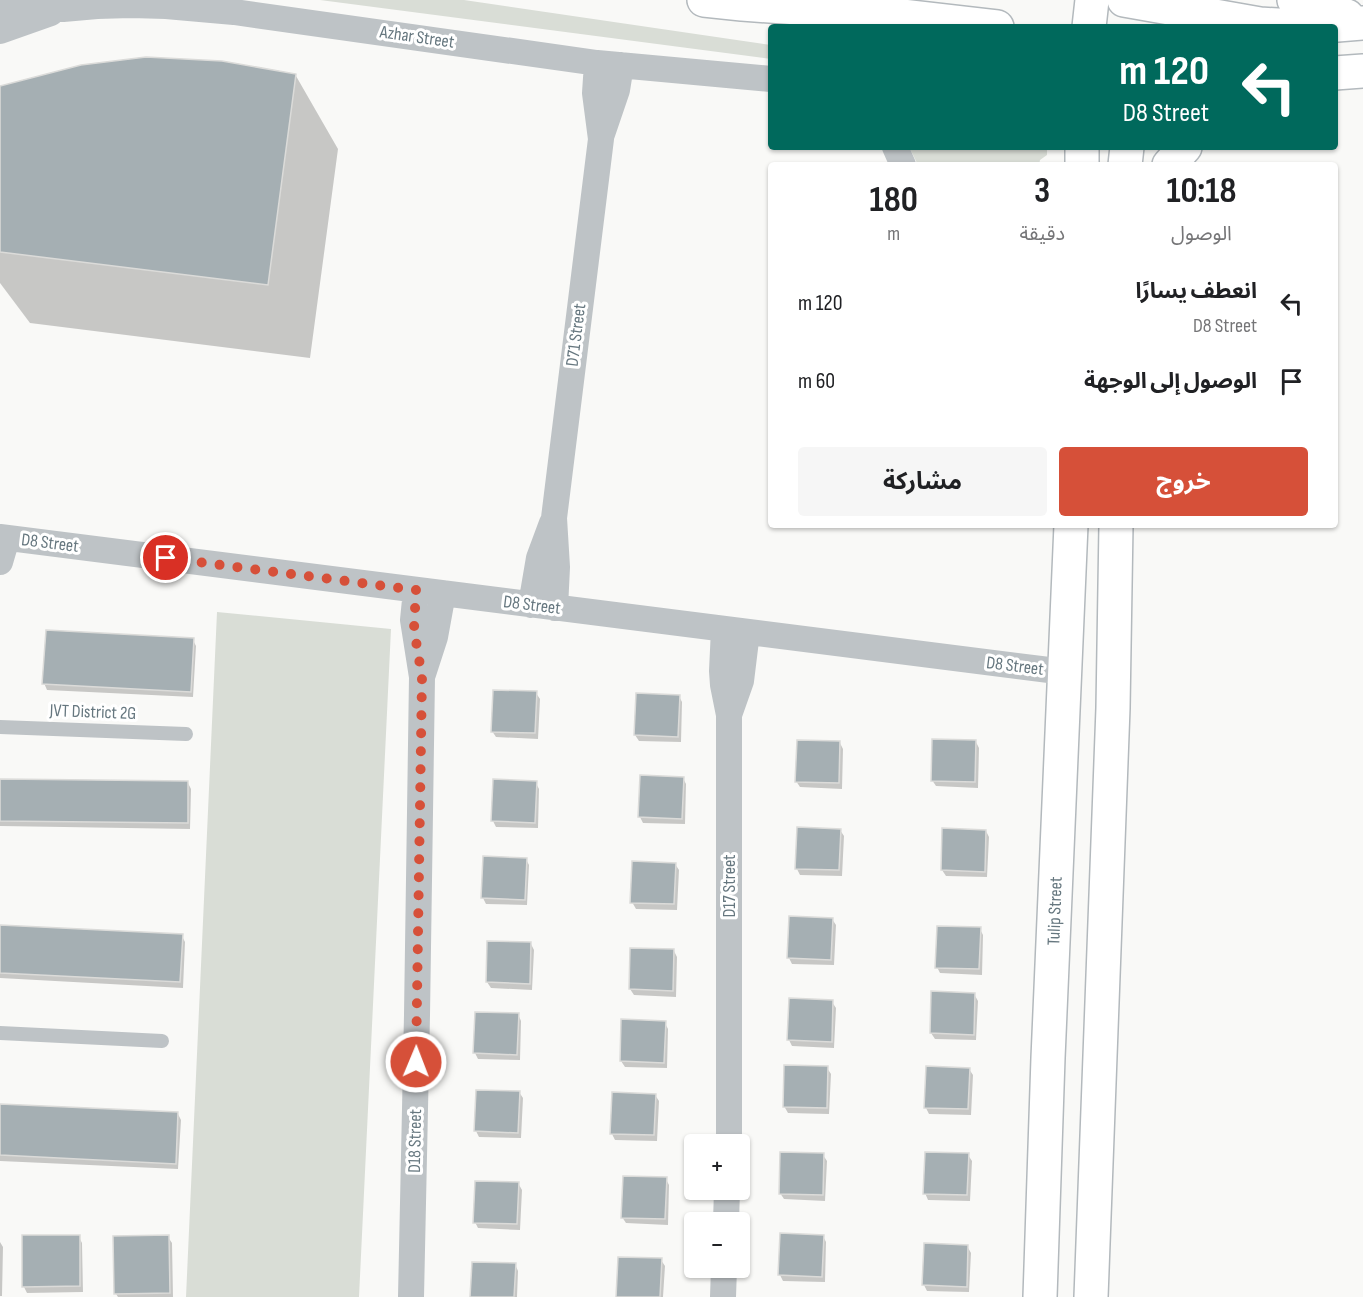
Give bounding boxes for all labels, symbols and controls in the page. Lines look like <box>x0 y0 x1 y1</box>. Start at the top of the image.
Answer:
street label: Azhar Street <box>377 21 456 53</box>
text: 120 m <box>1119 46 1209 97</box>
icon: left <box>1230 48 1308 126</box>
text: D8 Street <box>1123 97 1209 129</box>
text: 3 <box>1034 170 1050 213</box>
text: 10:18 <box>1167 170 1236 213</box>
text: 180 <box>870 179 918 222</box>
text: m <box>887 222 900 246</box>
text: دقيقة <box>1019 222 1065 246</box>
text: الوصول <box>1171 222 1232 246</box>
text: انعطف يسارًا <box>1135 278 1257 305</box>
icon: left <box>1275 287 1308 320</box>
text: 120 m <box>798 290 842 317</box>
street label: D71 Street <box>562 302 590 368</box>
text: D8 Street <box>1193 314 1257 338</box>
icon: arrive <box>1275 365 1308 398</box>
text: 60 m <box>798 368 835 395</box>
text: الوصول إلى الوجهة <box>1084 368 1257 395</box>
button: مشاركة <box>798 447 1047 516</box>
button: خروج <box>1059 447 1308 516</box>
street label: D8 Street <box>20 529 80 557</box>
pin <box>140 532 191 583</box>
icon: arrive <box>149 541 182 574</box>
street label: D8 Street <box>502 591 562 619</box>
street label: D8 Street <box>985 652 1045 680</box>
street label: JVT District 2G <box>48 700 137 724</box>
street label: D17 Street <box>719 854 740 918</box>
street label: Tulip Street <box>1043 876 1067 946</box>
position arrow <box>384 1030 448 1094</box>
street label: D18 Street <box>404 1108 426 1173</box>
map controls <box>684 1134 750 1278</box>
button: + <box>684 1134 750 1200</box>
button: − <box>684 1212 750 1278</box>

